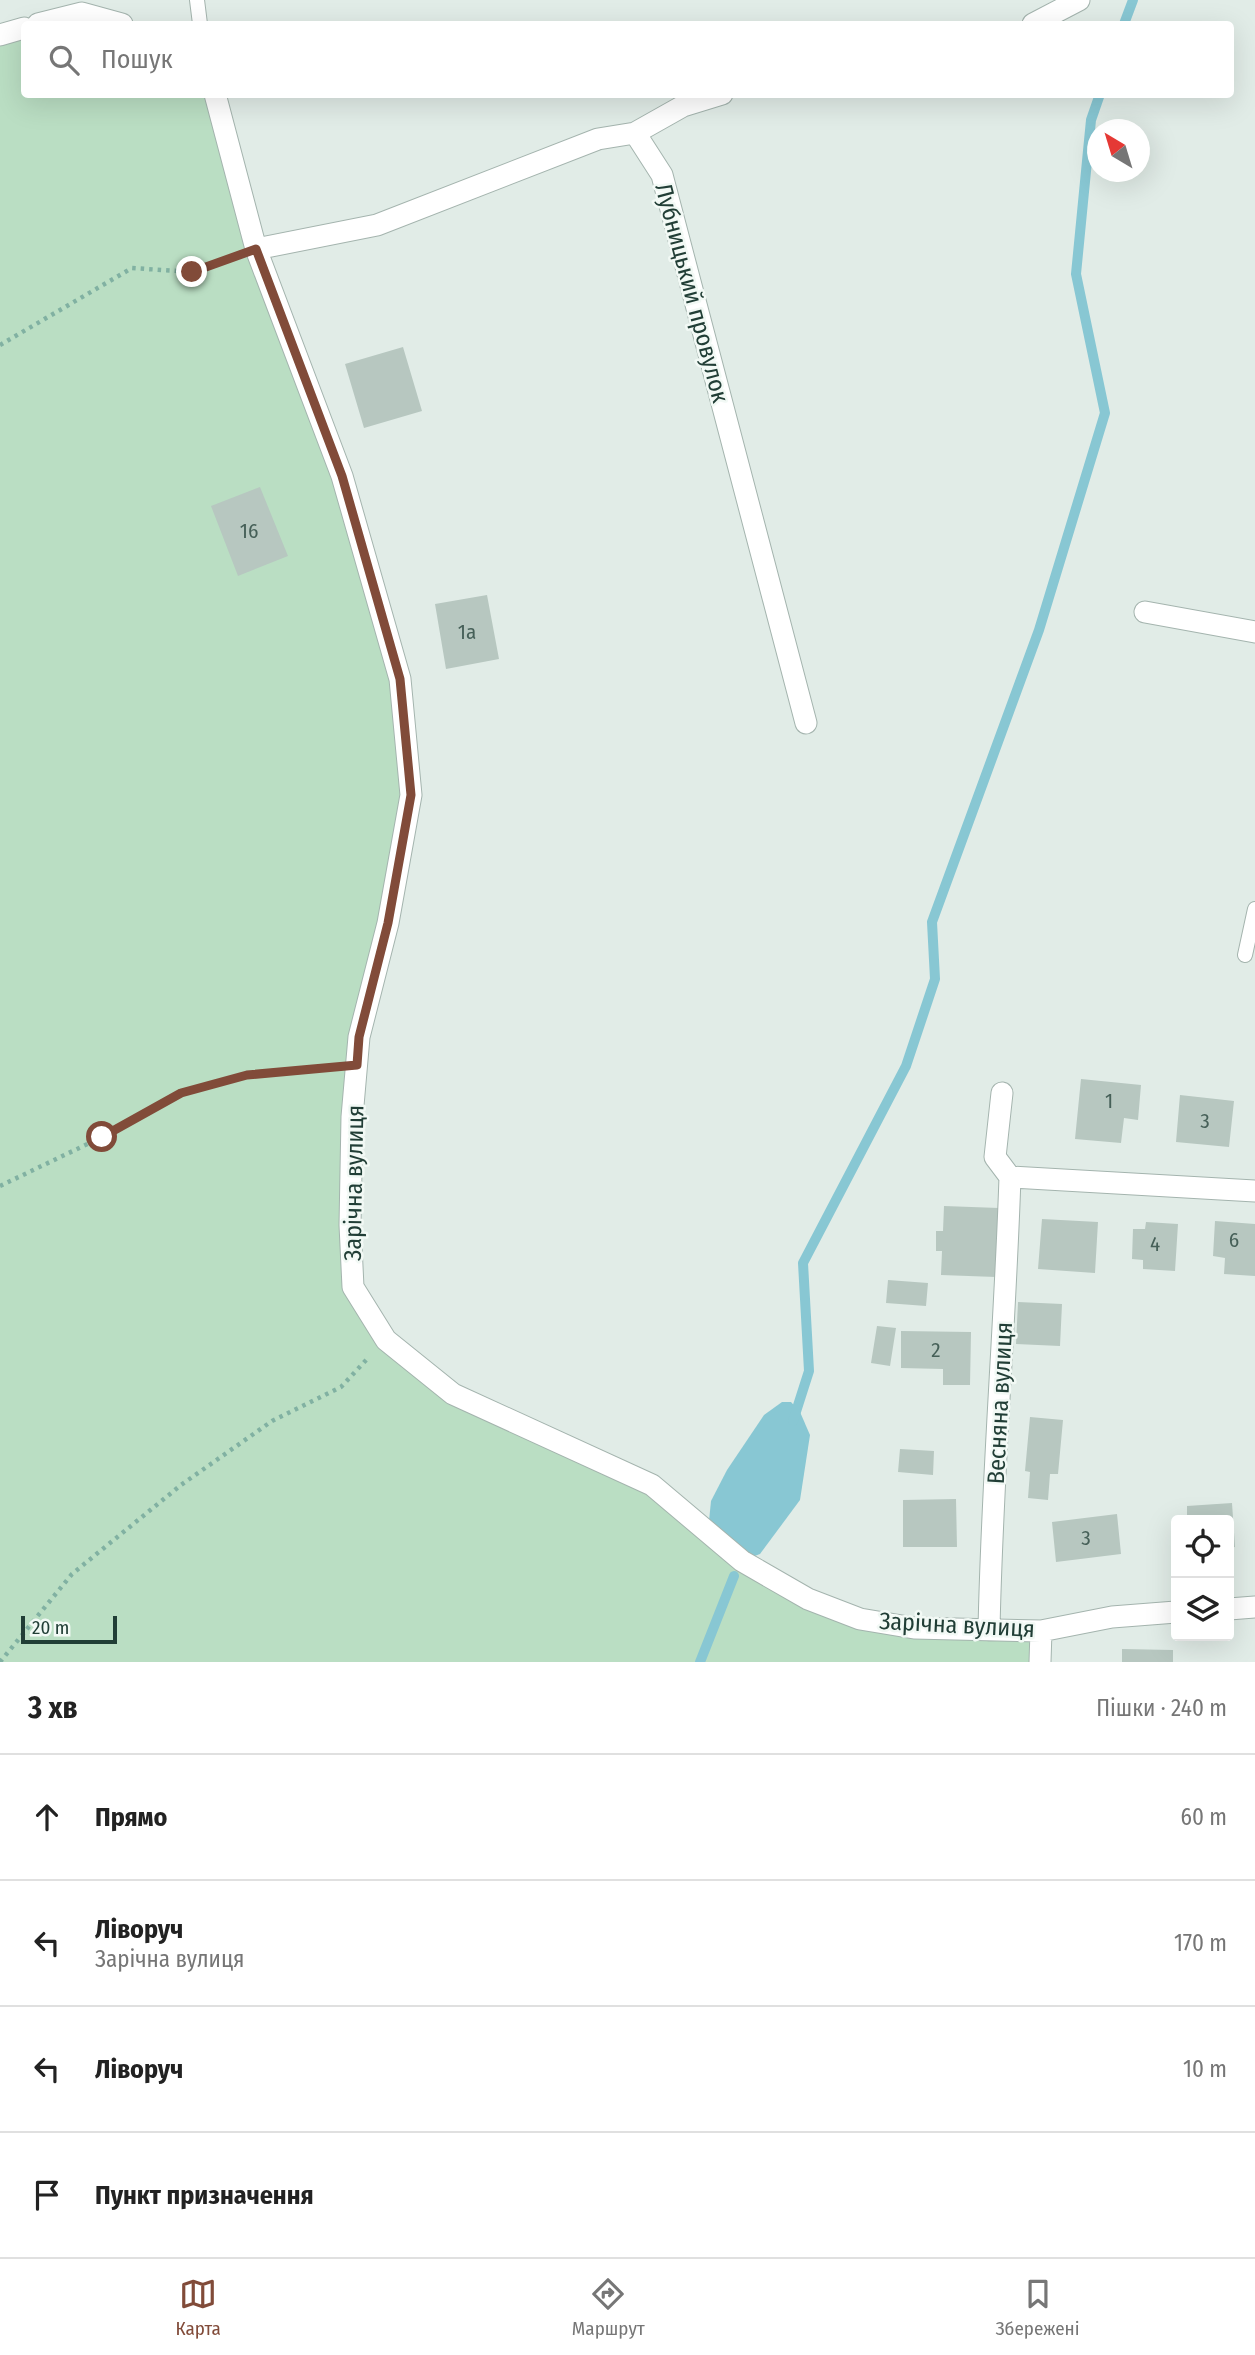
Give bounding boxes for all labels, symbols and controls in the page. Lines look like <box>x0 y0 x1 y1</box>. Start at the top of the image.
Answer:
search box <box>21 21 1234 98</box>
icon: search <box>45 41 83 79</box>
text: Пошук <box>101 44 173 75</box>
north arrow <box>1087 119 1150 182</box>
street label: Лубницький провулок <box>649 180 735 406</box>
route end <box>176 256 207 287</box>
house number: 16 <box>240 518 258 544</box>
house number: 1а <box>458 619 476 645</box>
house number: 1 <box>1105 1088 1113 1114</box>
street label: Зарічна вулиця <box>339 1105 369 1261</box>
house number: 3 <box>1200 1108 1210 1134</box>
route start <box>86 1121 117 1152</box>
house number: 6 <box>1229 1227 1239 1253</box>
house number: 4 <box>1150 1231 1160 1257</box>
street label: Весняна вулиця <box>982 1321 1018 1485</box>
house number: 2 <box>931 1337 941 1363</box>
map controls <box>1171 1515 1234 1641</box>
button: locate <box>1171 1515 1234 1578</box>
house number: 3 <box>1081 1525 1091 1551</box>
button: layers <box>1171 1578 1234 1641</box>
street label: Зарічна вулиця <box>878 1607 1036 1643</box>
scale bar <box>21 1613 117 1645</box>
text: 20 m <box>32 1616 69 1639</box>
text: 3 хв <box>28 1690 78 1726</box>
text: Пішки · 240 m <box>1096 1694 1227 1722</box>
icon: ahead <box>28 1798 66 1836</box>
text: Прямо <box>95 1802 167 1833</box>
text: 60 m <box>1181 1803 1227 1831</box>
text: Ліворуч <box>95 1914 183 1945</box>
icon: left <box>28 1924 66 1962</box>
text: 170 m <box>1174 1929 1227 1957</box>
text: Зарічна вулиця <box>95 1945 245 1973</box>
icon: left <box>28 2050 66 2088</box>
text: Ліворуч <box>95 2054 183 2085</box>
text: 10 m <box>1183 2055 1227 2083</box>
icon: arrive <box>28 2176 66 2214</box>
text: Пункт призначення <box>95 2180 314 2211</box>
tab: Карта <box>176 2275 221 2340</box>
tab: Маршрут <box>572 2275 645 2340</box>
tab: Збережені <box>996 2275 1079 2340</box>

